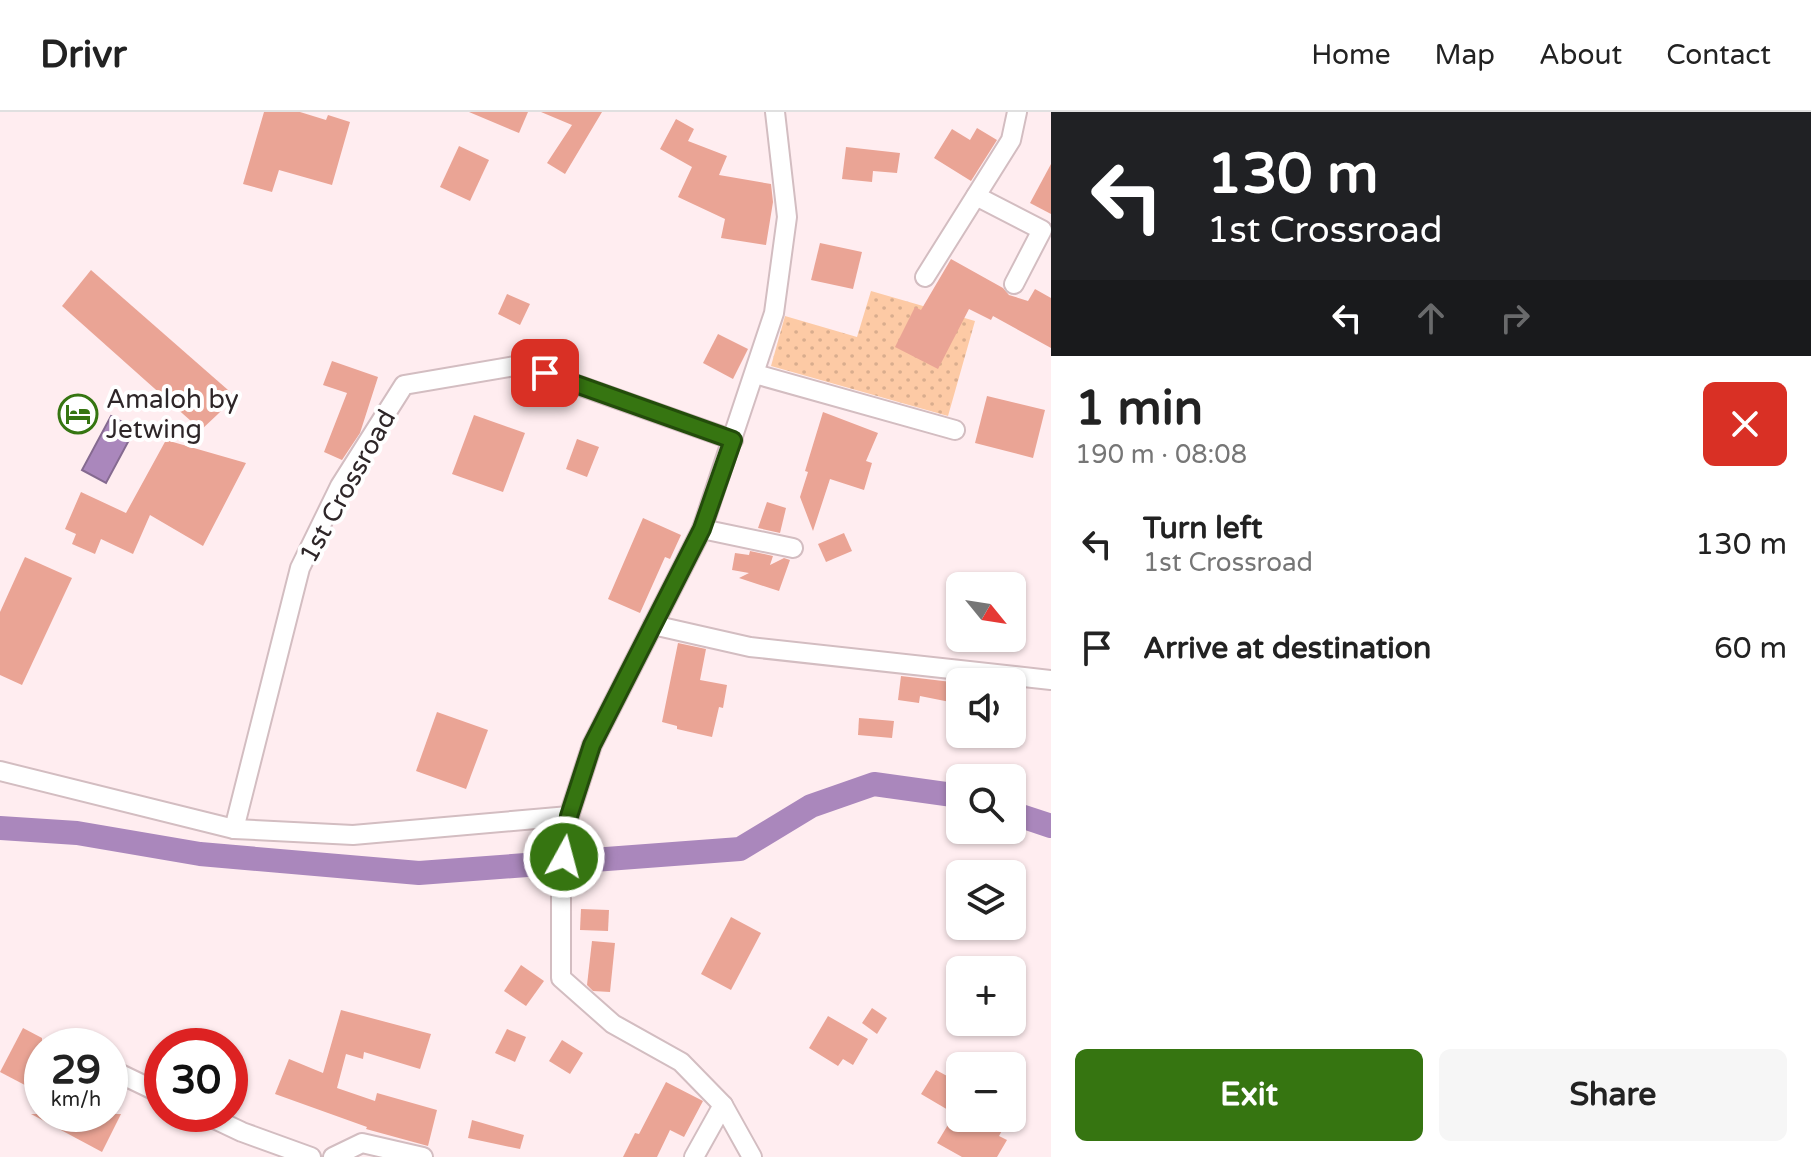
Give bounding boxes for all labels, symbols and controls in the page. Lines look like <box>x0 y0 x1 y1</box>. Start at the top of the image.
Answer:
text: Drivr <box>40 32 127 78</box>
text: Home <box>1311 38 1391 72</box>
text: Map <box>1435 38 1495 72</box>
text: About <box>1539 38 1622 72</box>
text: Contact <box>1666 38 1771 72</box>
text: 130 m <box>1207 141 1378 208</box>
icon: left <box>1075 144 1179 248</box>
text: 1st Crossroad <box>1207 209 1442 252</box>
icon: left <box>1325 296 1369 340</box>
icon: ahead <box>1409 296 1453 340</box>
icon: right <box>1493 296 1537 340</box>
pin <box>511 339 579 407</box>
icon: arrive <box>523 351 567 395</box>
text: 1 min <box>1075 380 1203 438</box>
button: close <box>1703 382 1787 466</box>
place label: Amaloh by Jetwing <box>106 384 239 445</box>
hotel icon: Amaloh by Jetwing <box>57 393 99 435</box>
street label: 1st Crossroad <box>293 404 402 568</box>
text: 190 m · 08:08 <box>1075 439 1247 470</box>
text: Turn left <box>1143 510 1262 547</box>
icon: left <box>1075 522 1119 566</box>
text: 130 m <box>1695 526 1787 563</box>
text: 1st Crossroad <box>1143 547 1313 578</box>
north arrow <box>946 572 1026 652</box>
map controls <box>946 572 1026 1132</box>
icon: arrive <box>1075 626 1119 670</box>
text: Arrive at destination <box>1143 630 1431 667</box>
text: 60 m <box>1714 630 1787 667</box>
button: sound <box>946 668 1026 748</box>
button: search <box>946 764 1026 844</box>
position arrow <box>522 815 606 899</box>
button: layers <box>946 860 1026 940</box>
button: + <box>946 956 1026 1036</box>
speed limit sign: 30 <box>144 1028 248 1132</box>
text: 29 <box>51 1046 101 1094</box>
button: Exit <box>1075 1049 1423 1141</box>
button: Share <box>1439 1049 1787 1141</box>
button: − <box>946 1052 1026 1132</box>
text: km/h <box>51 1088 101 1112</box>

